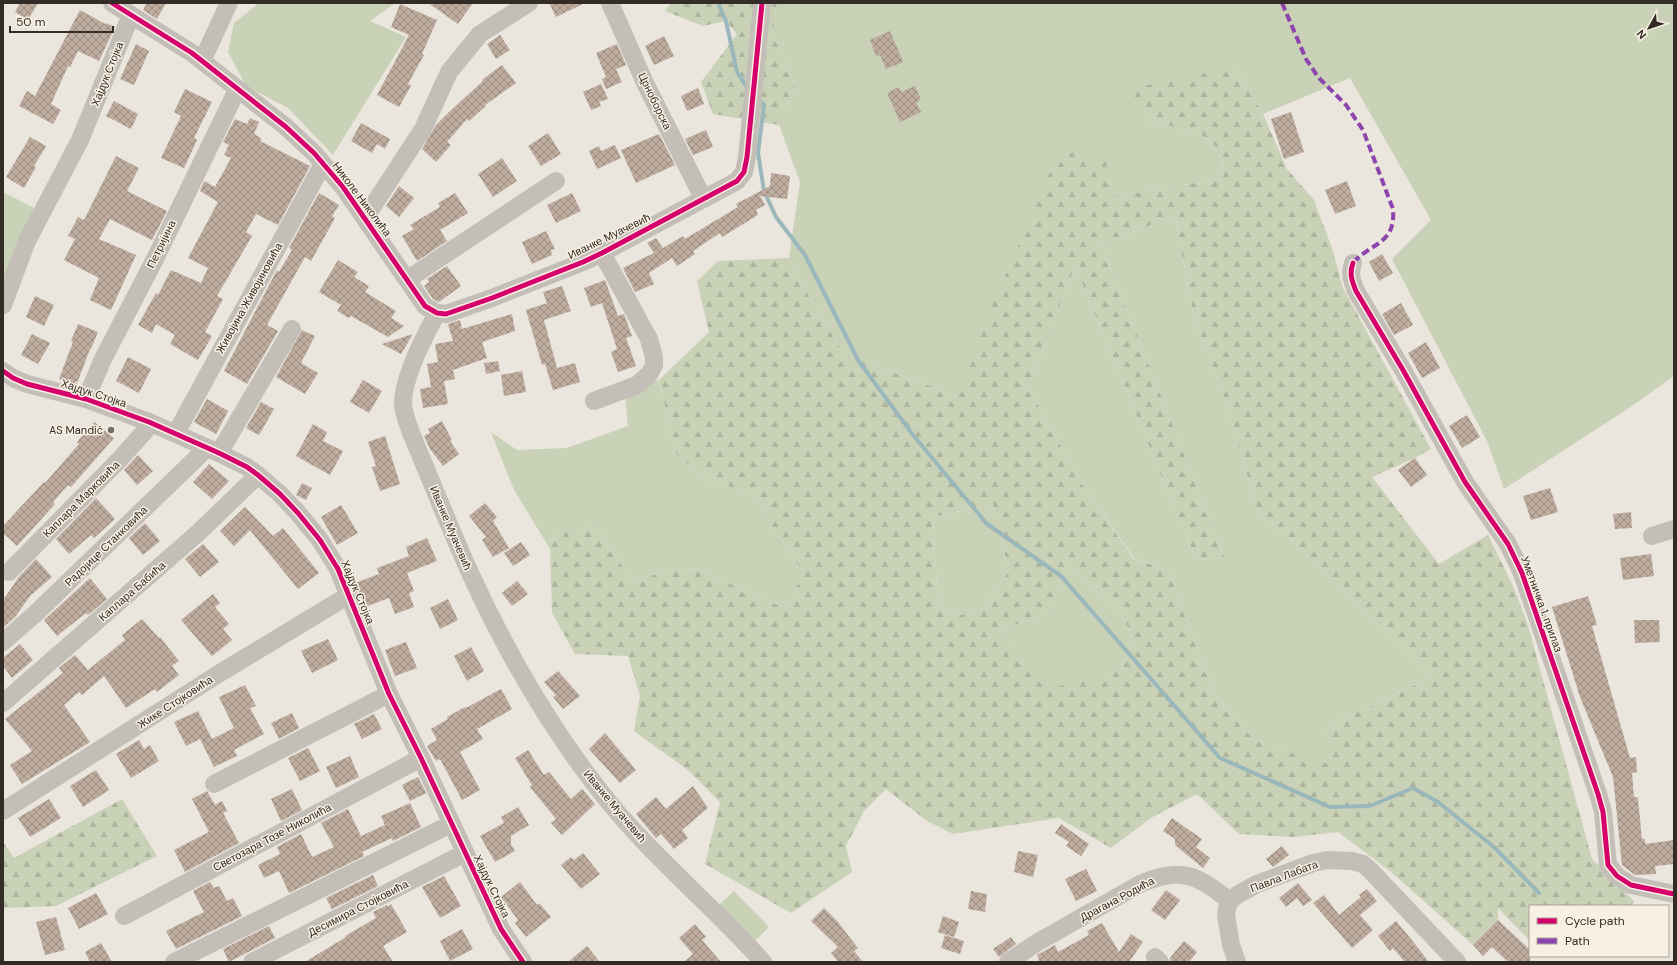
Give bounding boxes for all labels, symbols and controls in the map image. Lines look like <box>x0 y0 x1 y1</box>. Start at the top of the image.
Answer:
scale bar <box>10 8 113 34</box>
north arrow <box>1629 8 1669 48</box>
text: 50 m <box>16 14 45 30</box>
text: N <box>1633 27 1649 42</box>
street label: Хајдук Стојка <box>88 39 127 108</box>
street label: Црноборска <box>635 70 675 133</box>
street label: Николе Николића <box>329 159 395 240</box>
street label: Иванке Муачевић <box>565 210 653 262</box>
street label: Петријина <box>143 217 179 270</box>
street label: Живојина Живојиновића <box>213 239 286 356</box>
street label: Хајдук Стојка <box>59 376 129 410</box>
place label: AS Mandić <box>49 423 103 437</box>
marker: AS Mandić <box>106 425 116 435</box>
street label: Каплара Марковића <box>40 457 123 540</box>
street label: Иванке Муачевић <box>427 484 475 572</box>
street label: Радојице Станковића <box>62 502 151 589</box>
street label: Уметничка 1. прилаз <box>1518 554 1566 654</box>
street label: Каплара Бабића <box>96 558 169 624</box>
street label: Хајдук Стојка <box>338 558 378 627</box>
street label: Жике Стојковића <box>135 672 216 732</box>
street label: Иванке Муачевић <box>581 767 649 845</box>
street label: Светозара Тозе Николића <box>210 799 334 874</box>
street label: Хајдук Стојка <box>471 852 514 920</box>
street label: Павла Лабата <box>1248 856 1321 895</box>
street label: Драгана Родића <box>1077 873 1157 924</box>
street label: Десимира Стојковића <box>305 876 411 939</box>
legend <box>1529 905 1669 957</box>
text: Cycle path <box>1565 913 1625 929</box>
text: Path <box>1565 933 1590 949</box>

